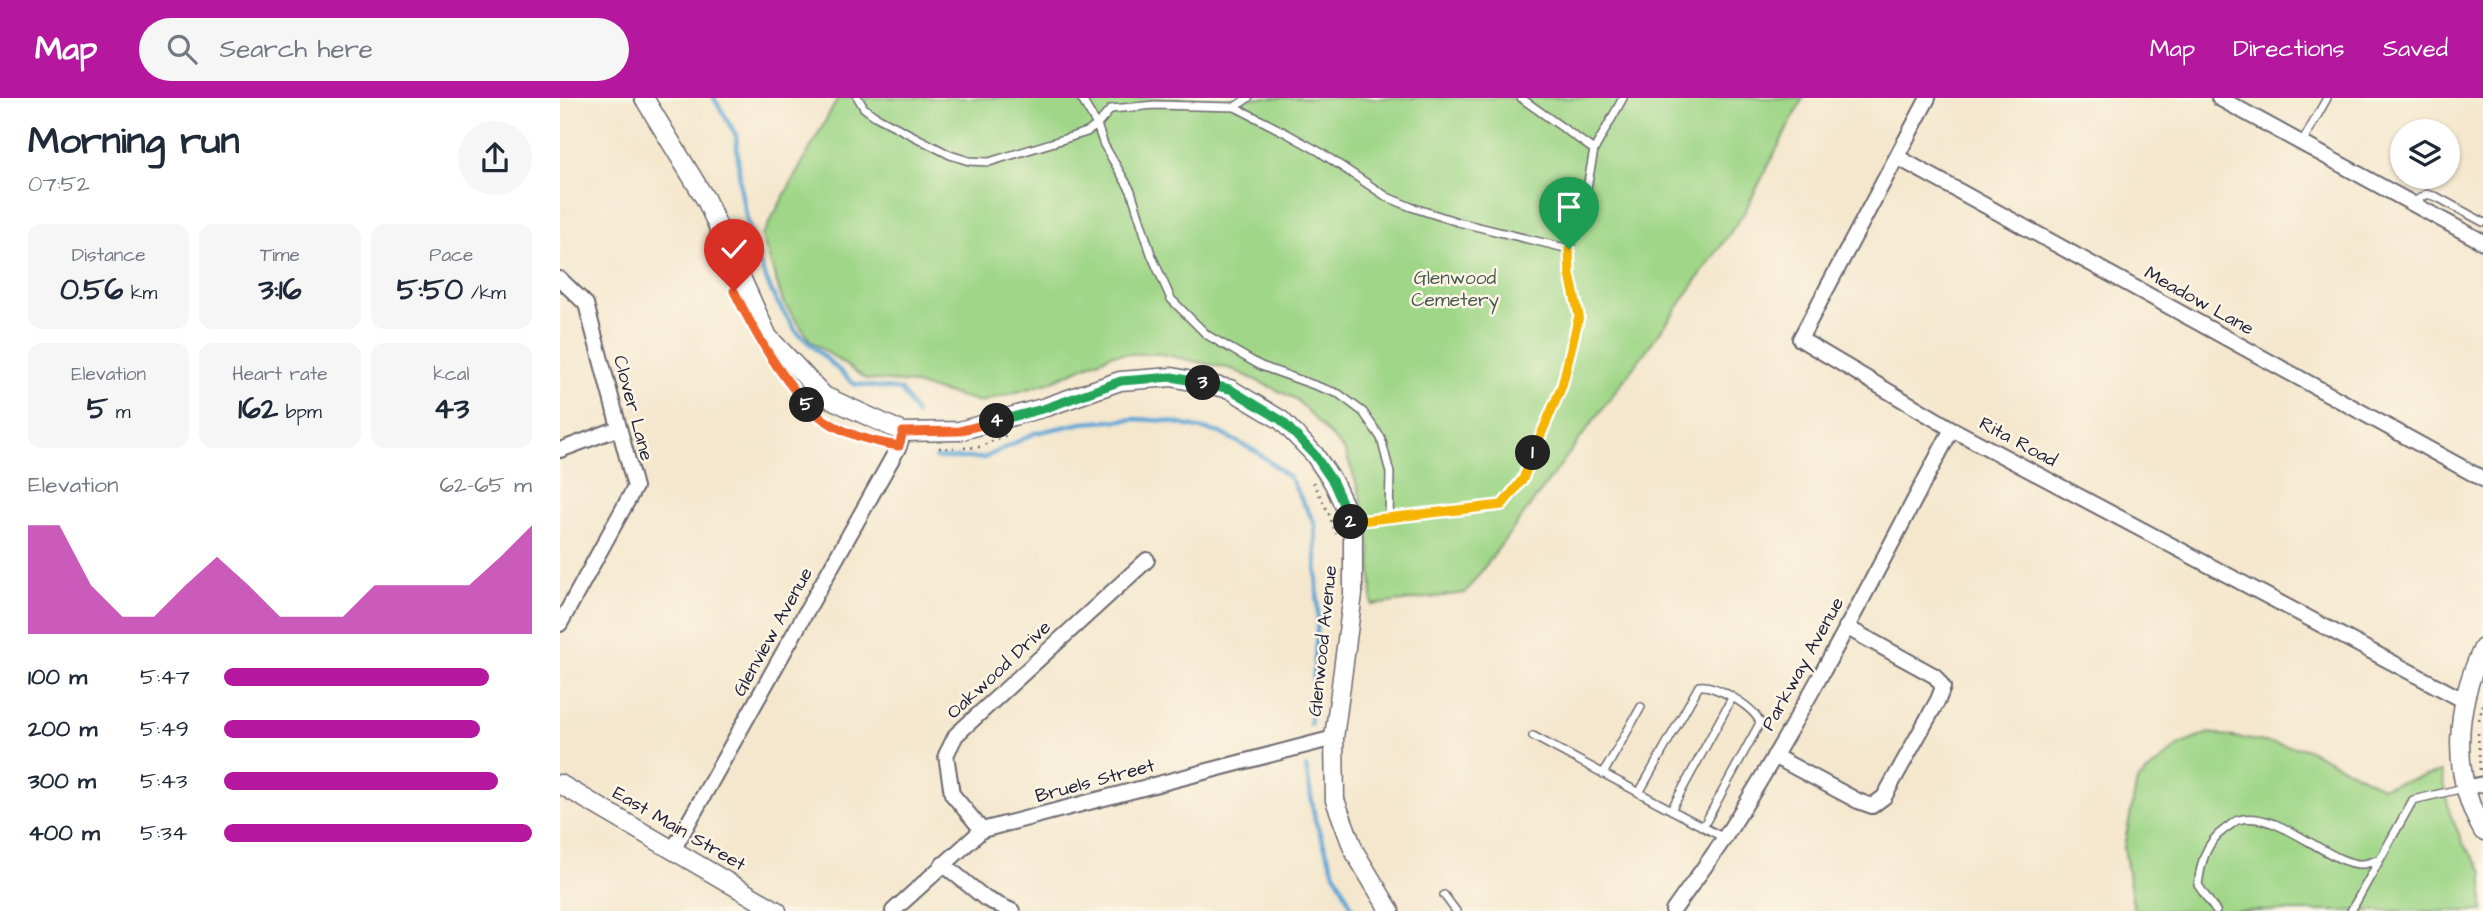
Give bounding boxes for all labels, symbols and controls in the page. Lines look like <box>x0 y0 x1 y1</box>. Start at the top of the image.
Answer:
search box <box>139 18 629 81</box>
text: Map <box>35 26 97 72</box>
icon: search <box>163 30 201 68</box>
text: Search here <box>219 31 373 67</box>
text: Map <box>2150 32 2195 66</box>
text: Directions <box>2233 32 2345 66</box>
text: Saved <box>2383 32 2448 66</box>
text: Morning run <box>28 116 240 168</box>
map controls <box>2390 119 2460 189</box>
button: layers <box>2390 119 2460 189</box>
button: share <box>458 121 532 195</box>
text: 07:52 <box>28 168 90 200</box>
pin <box>1539 177 1599 249</box>
icon: arrive <box>1550 188 1588 226</box>
pin <box>704 219 764 291</box>
icon: check <box>715 230 753 268</box>
text: Distance <box>72 242 146 269</box>
text: Time <box>260 242 300 269</box>
text: Pace <box>429 242 473 269</box>
street label: Meadow Lane <box>2139 260 2259 342</box>
park label: Glenwood Cemetery <box>1411 265 1499 315</box>
text: 0.56 <box>60 269 123 311</box>
text: 3:16 <box>259 269 301 311</box>
text: 5:50 <box>397 269 463 311</box>
text: km <box>123 280 157 307</box>
text: /km <box>463 280 506 307</box>
street label: Clover Lane <box>606 352 660 464</box>
text: Elevation <box>71 361 146 388</box>
text: Heart rate <box>232 361 328 388</box>
text: kcal <box>433 361 470 388</box>
pin: 3 <box>1186 366 1220 400</box>
text: 3 <box>1198 369 1207 396</box>
text: 5 <box>87 388 108 430</box>
text: 162 <box>238 388 278 430</box>
text: 43 <box>433 388 469 430</box>
pin: 5 <box>790 388 824 422</box>
text: 5 <box>800 391 813 418</box>
text: m <box>108 399 130 426</box>
text: bpm <box>278 399 322 426</box>
pin: 4 <box>980 404 1014 438</box>
text: 4 <box>990 407 1003 434</box>
street label: Rita Road <box>1974 410 2062 474</box>
pin: 1 <box>1516 436 1550 470</box>
text: 1 <box>1531 439 1534 466</box>
text: Elevation <box>28 469 119 501</box>
text: 62–65 m <box>439 469 532 501</box>
pin: 2 <box>1334 504 1368 540</box>
text: 2 <box>1345 508 1356 535</box>
street label: Glenview Avenue <box>726 563 820 701</box>
street label: Glenwood Avenue <box>1302 564 1344 718</box>
street label: Parkway Avenue <box>1755 592 1852 736</box>
street label: Oakwood Drive <box>941 614 1057 726</box>
text: 100 m <box>28 661 87 693</box>
text: 5:47 <box>140 661 190 693</box>
text: 200 m <box>28 713 97 745</box>
text: 5:49 <box>140 713 189 745</box>
street label: Bruels Street <box>1032 752 1158 810</box>
text: 300 m <box>28 765 96 797</box>
text: 5:43 <box>140 765 187 797</box>
street label: East Main Street <box>607 780 751 878</box>
text: 400 m <box>28 817 100 849</box>
text: 5:34 <box>140 817 187 849</box>

